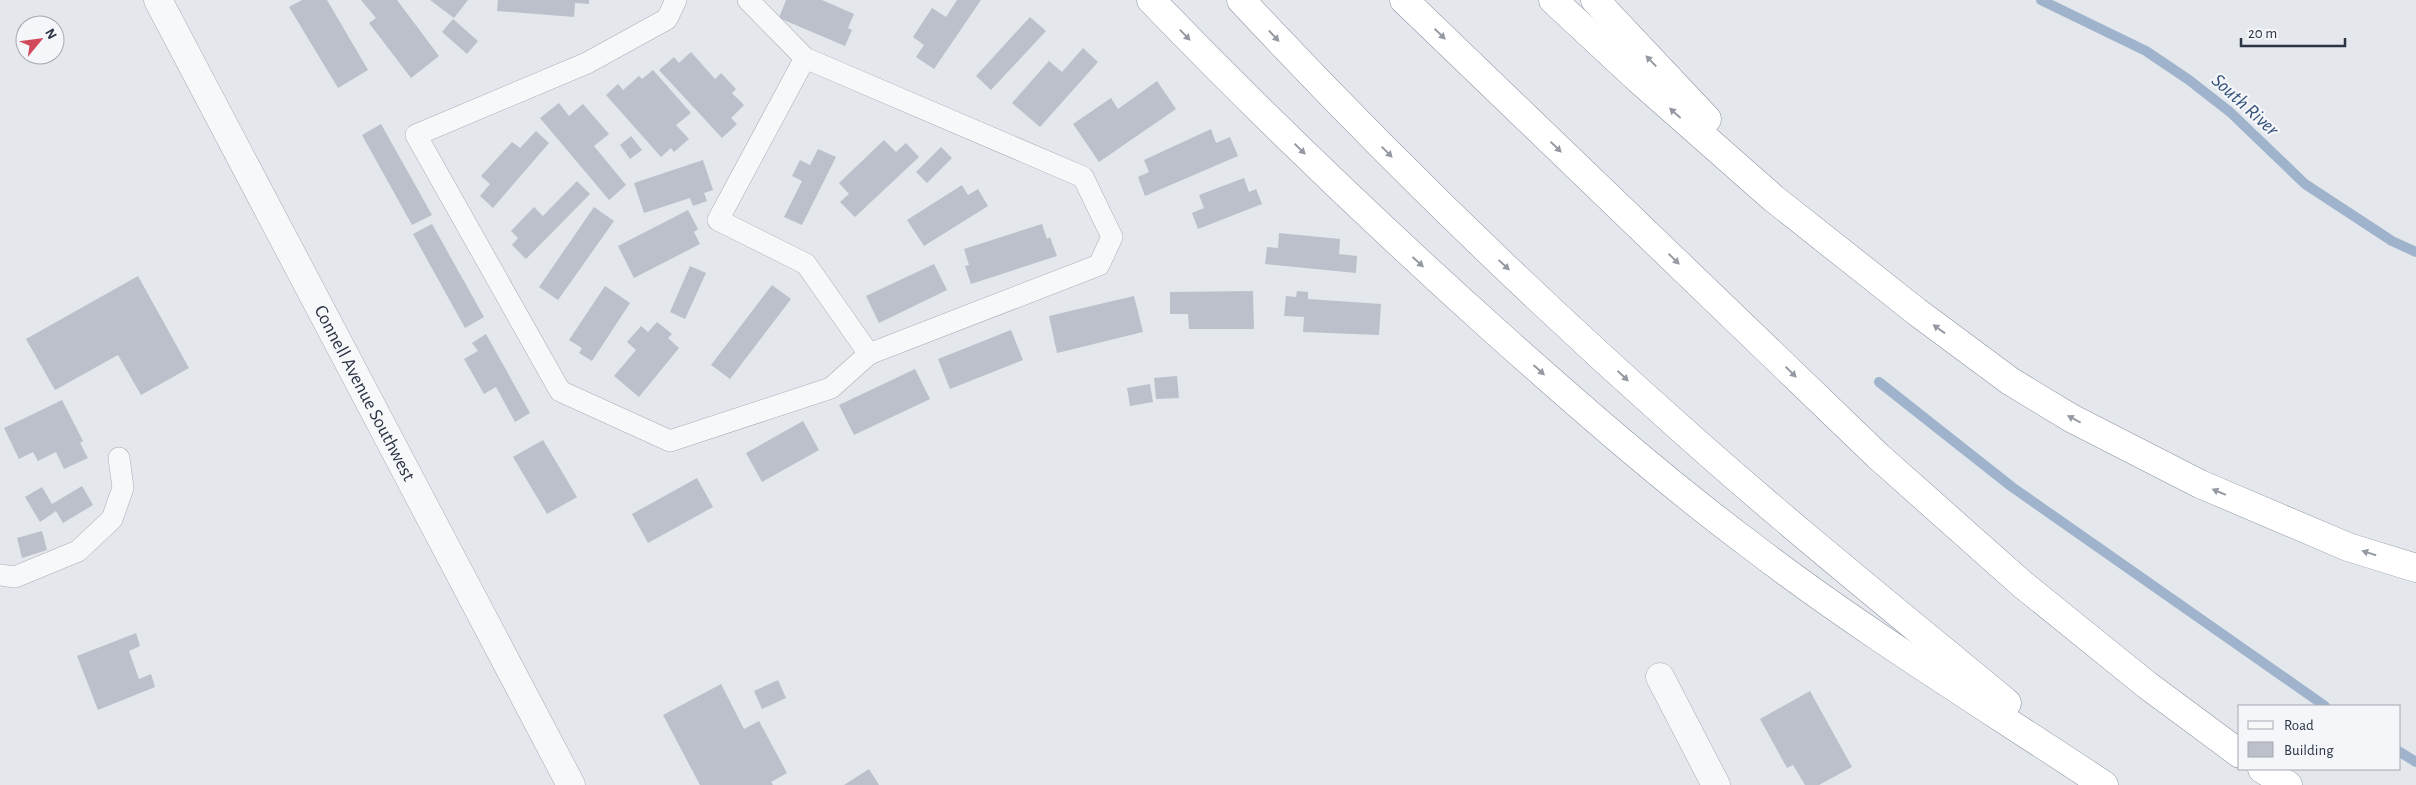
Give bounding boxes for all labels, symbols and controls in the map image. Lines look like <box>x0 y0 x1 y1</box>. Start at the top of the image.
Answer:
north arrow <box>15 15 65 65</box>
scale bar <box>2241 15 2345 47</box>
text: 20 m <box>2248 26 2277 41</box>
text: N <box>42 27 59 42</box>
one-way arrow <box>1433 28 1445 40</box>
one-way arrow <box>1179 29 1191 41</box>
one-way arrow <box>1268 29 1280 41</box>
one-way arrow <box>1645 56 1657 68</box>
water label: South River <box>2208 70 2283 140</box>
one-way arrow <box>1670 107 1682 119</box>
one-way arrow <box>1550 141 1562 153</box>
one-way arrow <box>1294 143 1306 155</box>
one-way arrow <box>1381 146 1393 158</box>
one-way arrow <box>1667 253 1679 265</box>
one-way arrow <box>1411 256 1424 267</box>
one-way arrow <box>1498 259 1510 271</box>
street label: Connell Avenue Southwest <box>311 302 419 484</box>
one-way arrow <box>1932 324 1946 334</box>
one-way arrow <box>1532 364 1544 376</box>
one-way arrow <box>1785 366 1797 378</box>
one-way arrow <box>1617 370 1629 382</box>
one-way arrow <box>2067 415 2081 423</box>
one-way arrow <box>2212 487 2226 495</box>
one-way arrow <box>2362 549 2377 557</box>
legend <box>2238 705 2401 770</box>
text: Road <box>2284 718 2314 733</box>
text: Building <box>2284 743 2334 758</box>

